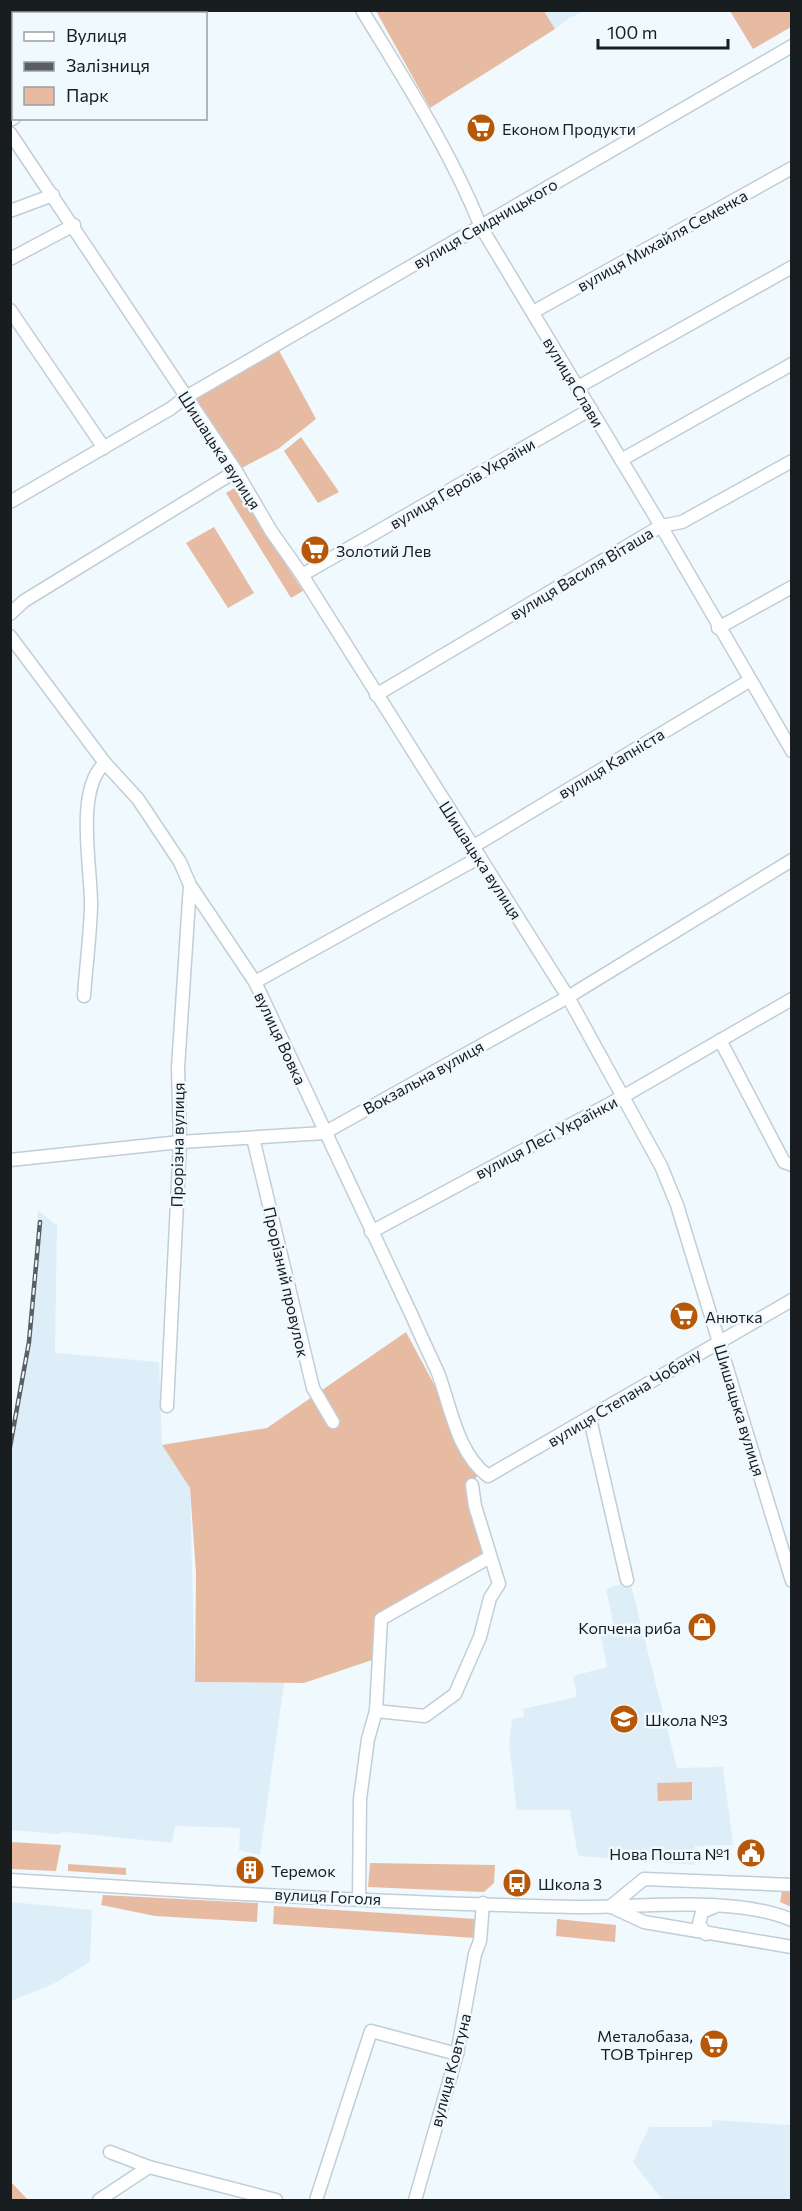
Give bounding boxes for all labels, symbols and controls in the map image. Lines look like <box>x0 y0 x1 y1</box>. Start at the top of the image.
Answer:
legend <box>12 12 207 120</box>
scale bar <box>598 12 728 50</box>
text: 100 m <box>607 21 657 43</box>
text: Вулиця <box>66 24 127 46</box>
text: Залізниця <box>66 54 150 76</box>
text: Парк <box>66 84 109 106</box>
supermarket icon: Економ Продукти <box>465 112 497 144</box>
place label: Економ Продукти <box>502 119 636 138</box>
street label: вулиця Свидницького <box>409 174 561 272</box>
street label: вулиця Михайля Семенка <box>574 185 750 295</box>
street label: вулиця Слави <box>540 334 608 430</box>
street label: Шишацька вулиця <box>175 387 265 513</box>
street label: вулиця Героїв України <box>386 434 538 532</box>
street label: вулиця Василя Віташа <box>506 523 656 623</box>
supermarket icon: Золотий Лев <box>299 534 331 566</box>
place label: Золотий Лев <box>336 541 431 560</box>
street label: вулиця Капніста <box>554 724 668 802</box>
street label: Шишацька вулиця <box>436 797 526 923</box>
street label: вулиця Вовка <box>251 988 311 1088</box>
street label: Вокзальна вулиця <box>359 1036 487 1118</box>
street label: Прорізна вулиця <box>166 1082 188 1208</box>
street label: вулиця Лесі Українки <box>472 1092 620 1182</box>
street label: Прорізний провулок <box>260 1205 314 1360</box>
supermarket icon: Анютка <box>668 1300 700 1332</box>
place label: Анютка <box>705 1307 763 1326</box>
street label: Шишацька вулиця <box>711 1342 769 1478</box>
street label: вулиця Степана Чобану <box>544 1344 704 1450</box>
shop icon: Копчена риба <box>686 1611 718 1643</box>
place label: Копчена риба <box>578 1618 681 1637</box>
school or university icon: Школа №3 <box>608 1703 640 1735</box>
place label: Школа №3 <box>645 1710 728 1729</box>
public building icon: Нова Пошта №1 <box>735 1837 767 1869</box>
place label: Нова Пошта №1 <box>609 1844 730 1863</box>
building icon: Теремок <box>234 1854 266 1886</box>
place label: Теремок <box>271 1861 336 1880</box>
bus stop icon: Школа 3 <box>501 1867 533 1899</box>
place label: Школа 3 <box>538 1874 602 1893</box>
street label: вулиця Гоголя <box>274 1884 382 1908</box>
street label: вулиця Ковтуна <box>426 2011 474 2129</box>
place label: Металобаза, ТОВ Трінгер <box>597 2026 693 2063</box>
supermarket icon: Металобаза, ТОВ Трінгер <box>698 2028 730 2060</box>

